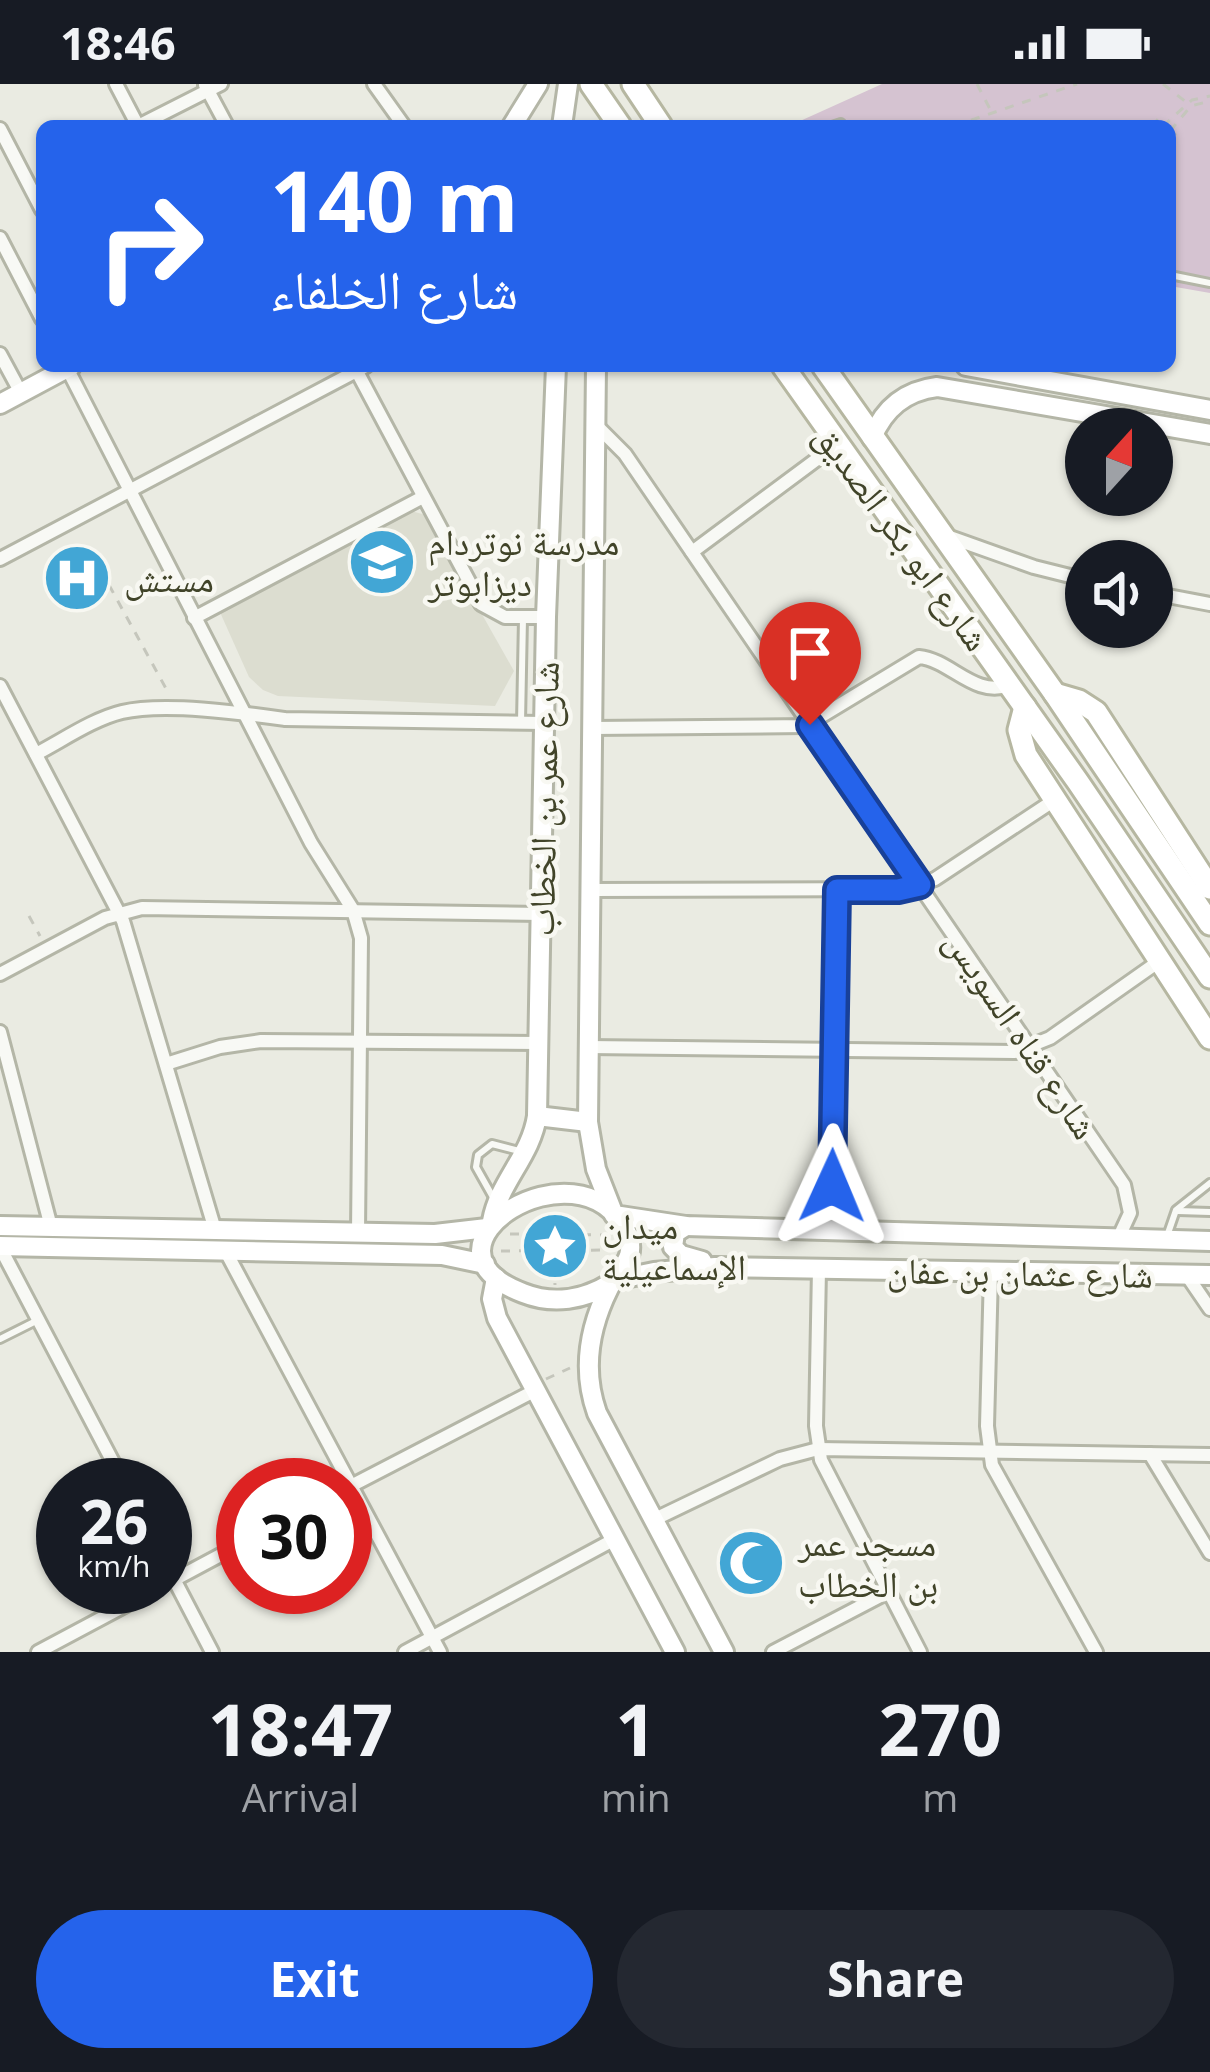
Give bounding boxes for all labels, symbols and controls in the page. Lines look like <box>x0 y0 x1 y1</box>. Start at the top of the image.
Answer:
text: 18:46 <box>60 12 176 73</box>
text: 140 m <box>270 142 518 257</box>
icon: right <box>72 168 228 324</box>
text: شارع الخلفاء <box>270 251 518 325</box>
north arrow <box>1065 408 1173 516</box>
map controls <box>1065 408 1173 648</box>
street label: شارع ابو بكر الصديق <box>804 414 1002 660</box>
place label: مدرسة نوتردام ديزابوتر <box>427 517 619 607</box>
school or university icon: مدرسة نوتردام ديزابوتر <box>347 527 417 597</box>
button: sound <box>1065 540 1173 648</box>
hospital icon: مستش <box>42 543 112 613</box>
place label: مستش <box>124 554 214 603</box>
pin <box>759 602 861 725</box>
icon: arrive <box>777 620 843 686</box>
street label: شارع عمر بن الخطاب <box>516 661 570 937</box>
street label: شارع قناه السويس <box>934 920 1110 1148</box>
position arrow <box>769 1123 895 1249</box>
place label: ميدان الإسماعيلية <box>602 1201 746 1291</box>
place icon: ميدان الإسماعيلية <box>520 1211 590 1281</box>
street label: شارع عثمان بن عفان <box>887 1245 1153 1299</box>
speed limit sign: 30 <box>216 1458 372 1614</box>
text: 26 <box>80 1480 148 1562</box>
place label: مسجد عمر بن الخطاب <box>797 1518 938 1608</box>
mosque icon: مسجد عمر بن الخطاب <box>716 1528 786 1598</box>
text: km/h <box>78 1545 150 1586</box>
text: 18:47 <box>208 1679 393 1777</box>
text: 1 <box>615 1679 656 1777</box>
text: 270 <box>879 1679 1002 1777</box>
text: Arrival <box>242 1770 359 1823</box>
text: min <box>601 1770 671 1823</box>
text: m <box>922 1770 958 1823</box>
button: Exit <box>36 1910 593 2048</box>
button: Share <box>617 1910 1174 2048</box>

